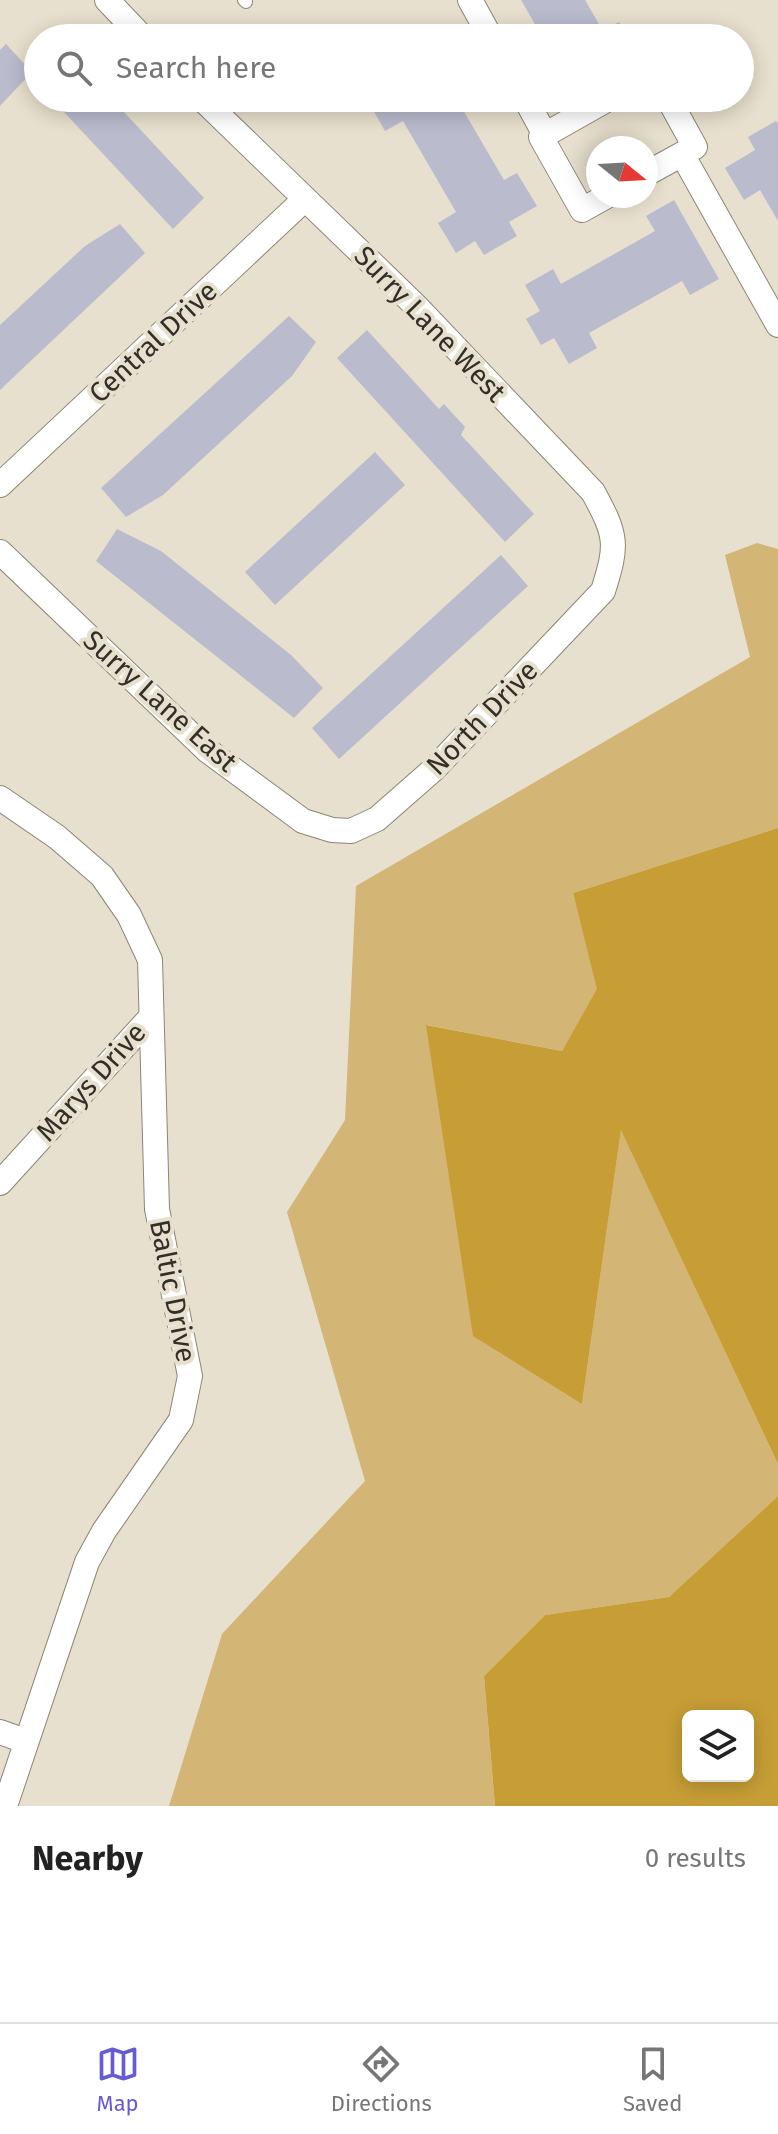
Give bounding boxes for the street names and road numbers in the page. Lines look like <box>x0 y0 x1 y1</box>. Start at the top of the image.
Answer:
street label: Surry Lane West <box>347 239 513 409</box>
street label: Central Drive <box>82 274 224 410</box>
street label: Surry Lane East <box>76 623 244 779</box>
street label: North Drive <box>419 654 545 782</box>
street label: Marys Drive <box>29 1016 153 1148</box>
street label: Baltic Drive <box>143 1217 203 1365</box>

